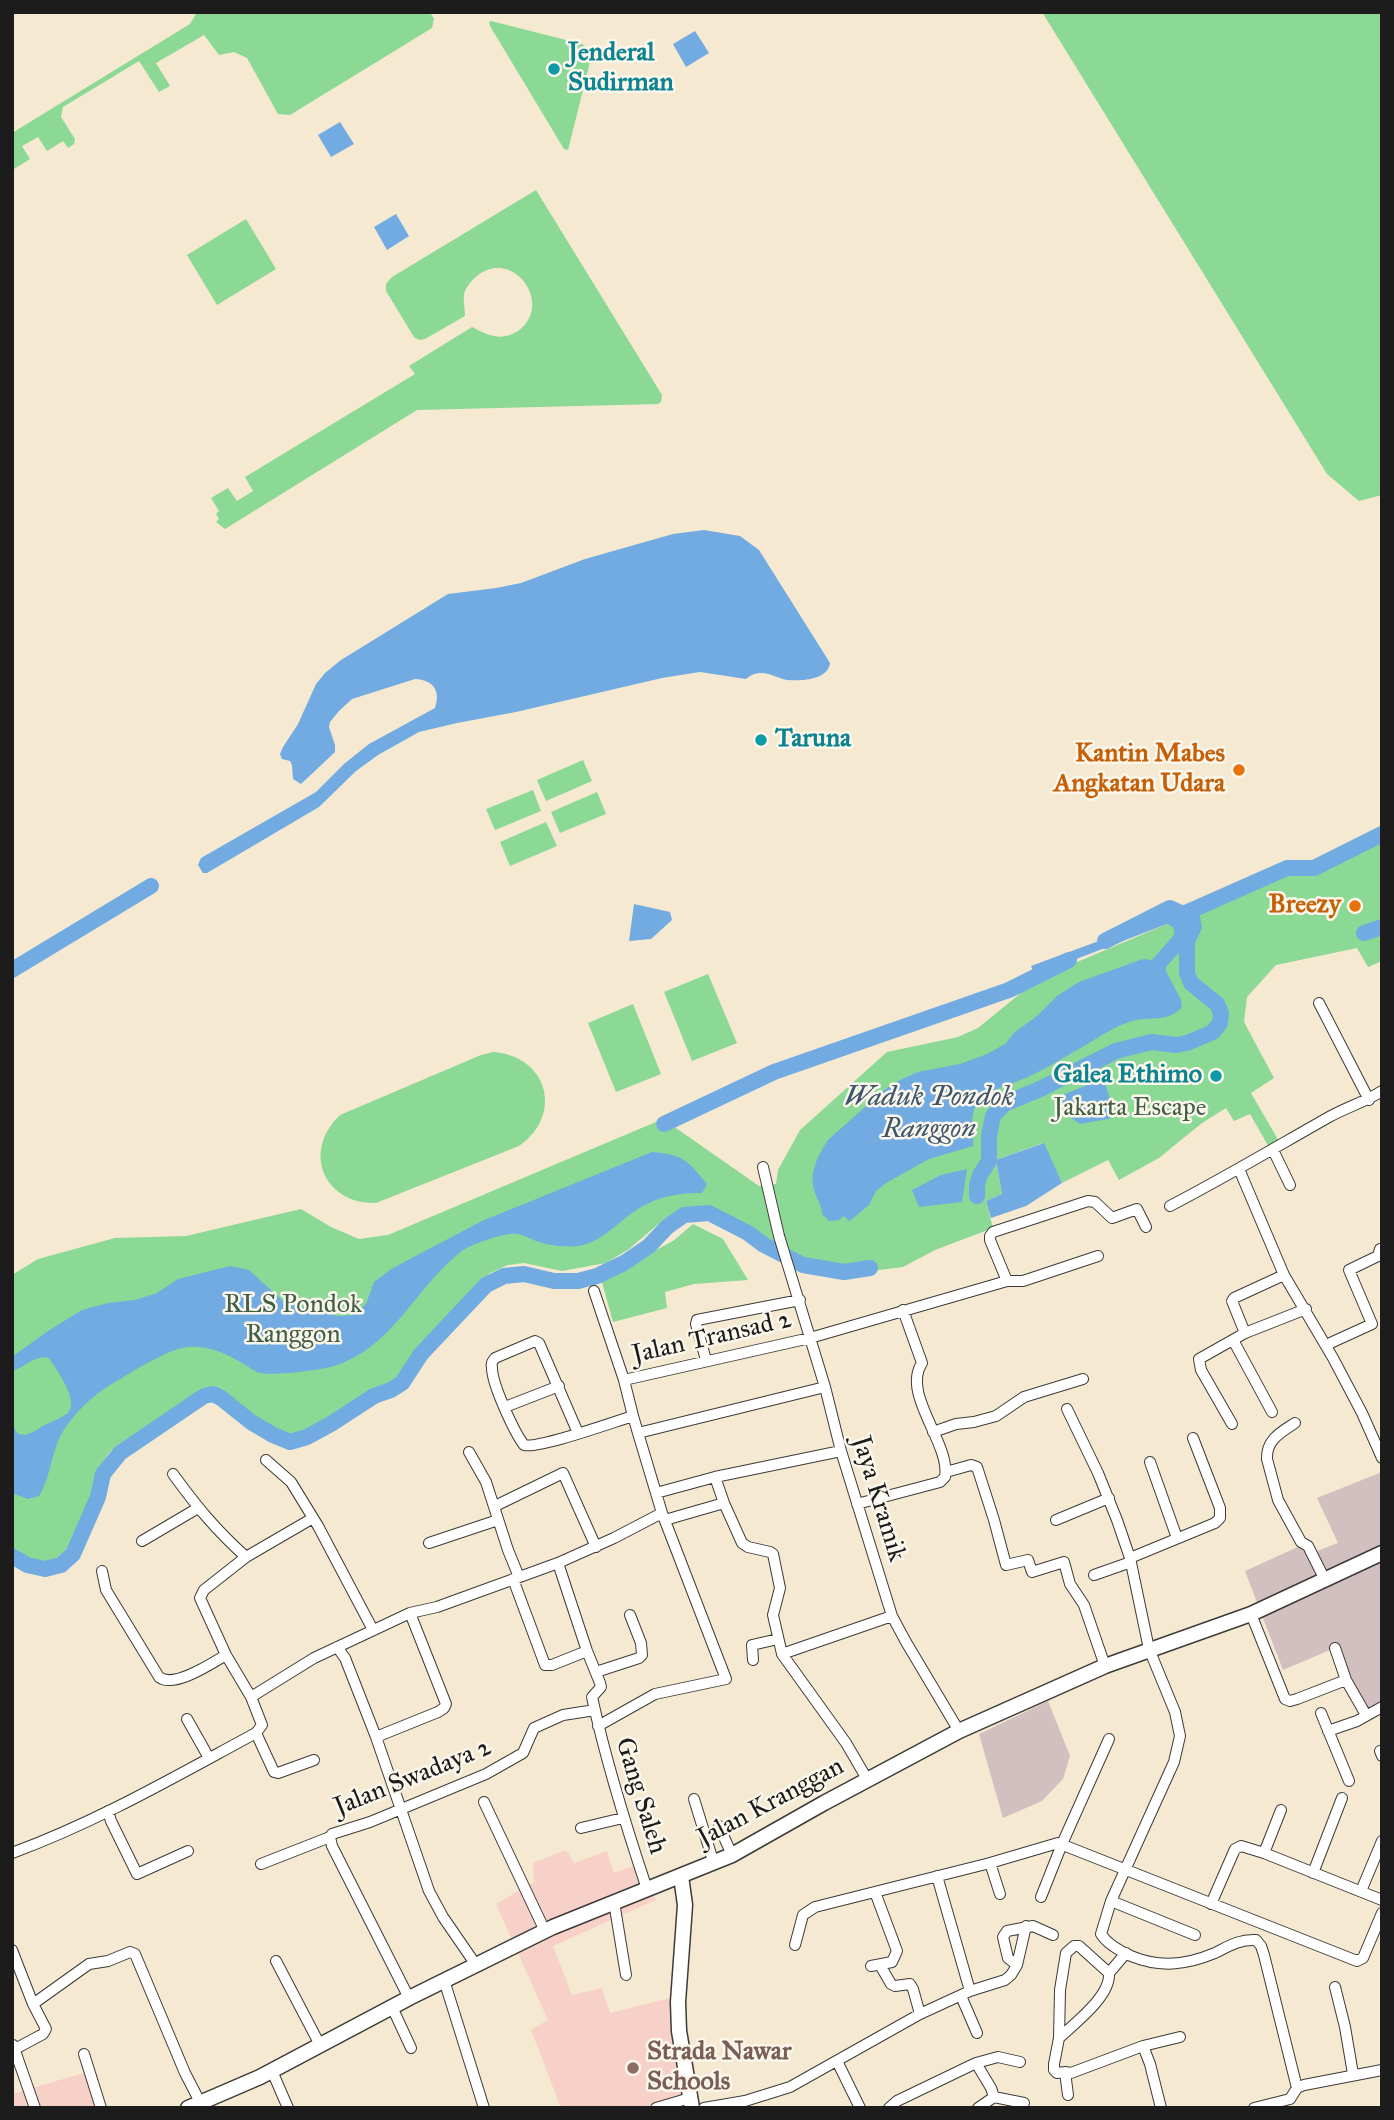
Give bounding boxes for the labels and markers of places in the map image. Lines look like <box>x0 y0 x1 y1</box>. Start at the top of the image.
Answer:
place label: Jenderal Sudirman <box>568 38 674 100</box>
marker: Jenderal Sudirman <box>546 61 562 77</box>
place label: Taruna <box>775 724 851 756</box>
marker: Taruna <box>753 732 769 748</box>
place label: Kantin Mabes Angkatan Udara <box>1054 739 1225 800</box>
marker: Kantin Mabes Angkatan Udara <box>1231 762 1247 778</box>
place label: Breezy <box>1269 890 1341 922</box>
marker: Breezy <box>1347 898 1363 914</box>
place label: Galea Ethimo <box>1053 1060 1202 1092</box>
marker: Galea Ethimo <box>1208 1068 1224 1084</box>
place label: Strada Nawar Schools <box>647 2037 791 2098</box>
marker: Strada Nawar Schools <box>625 2060 641 2076</box>

